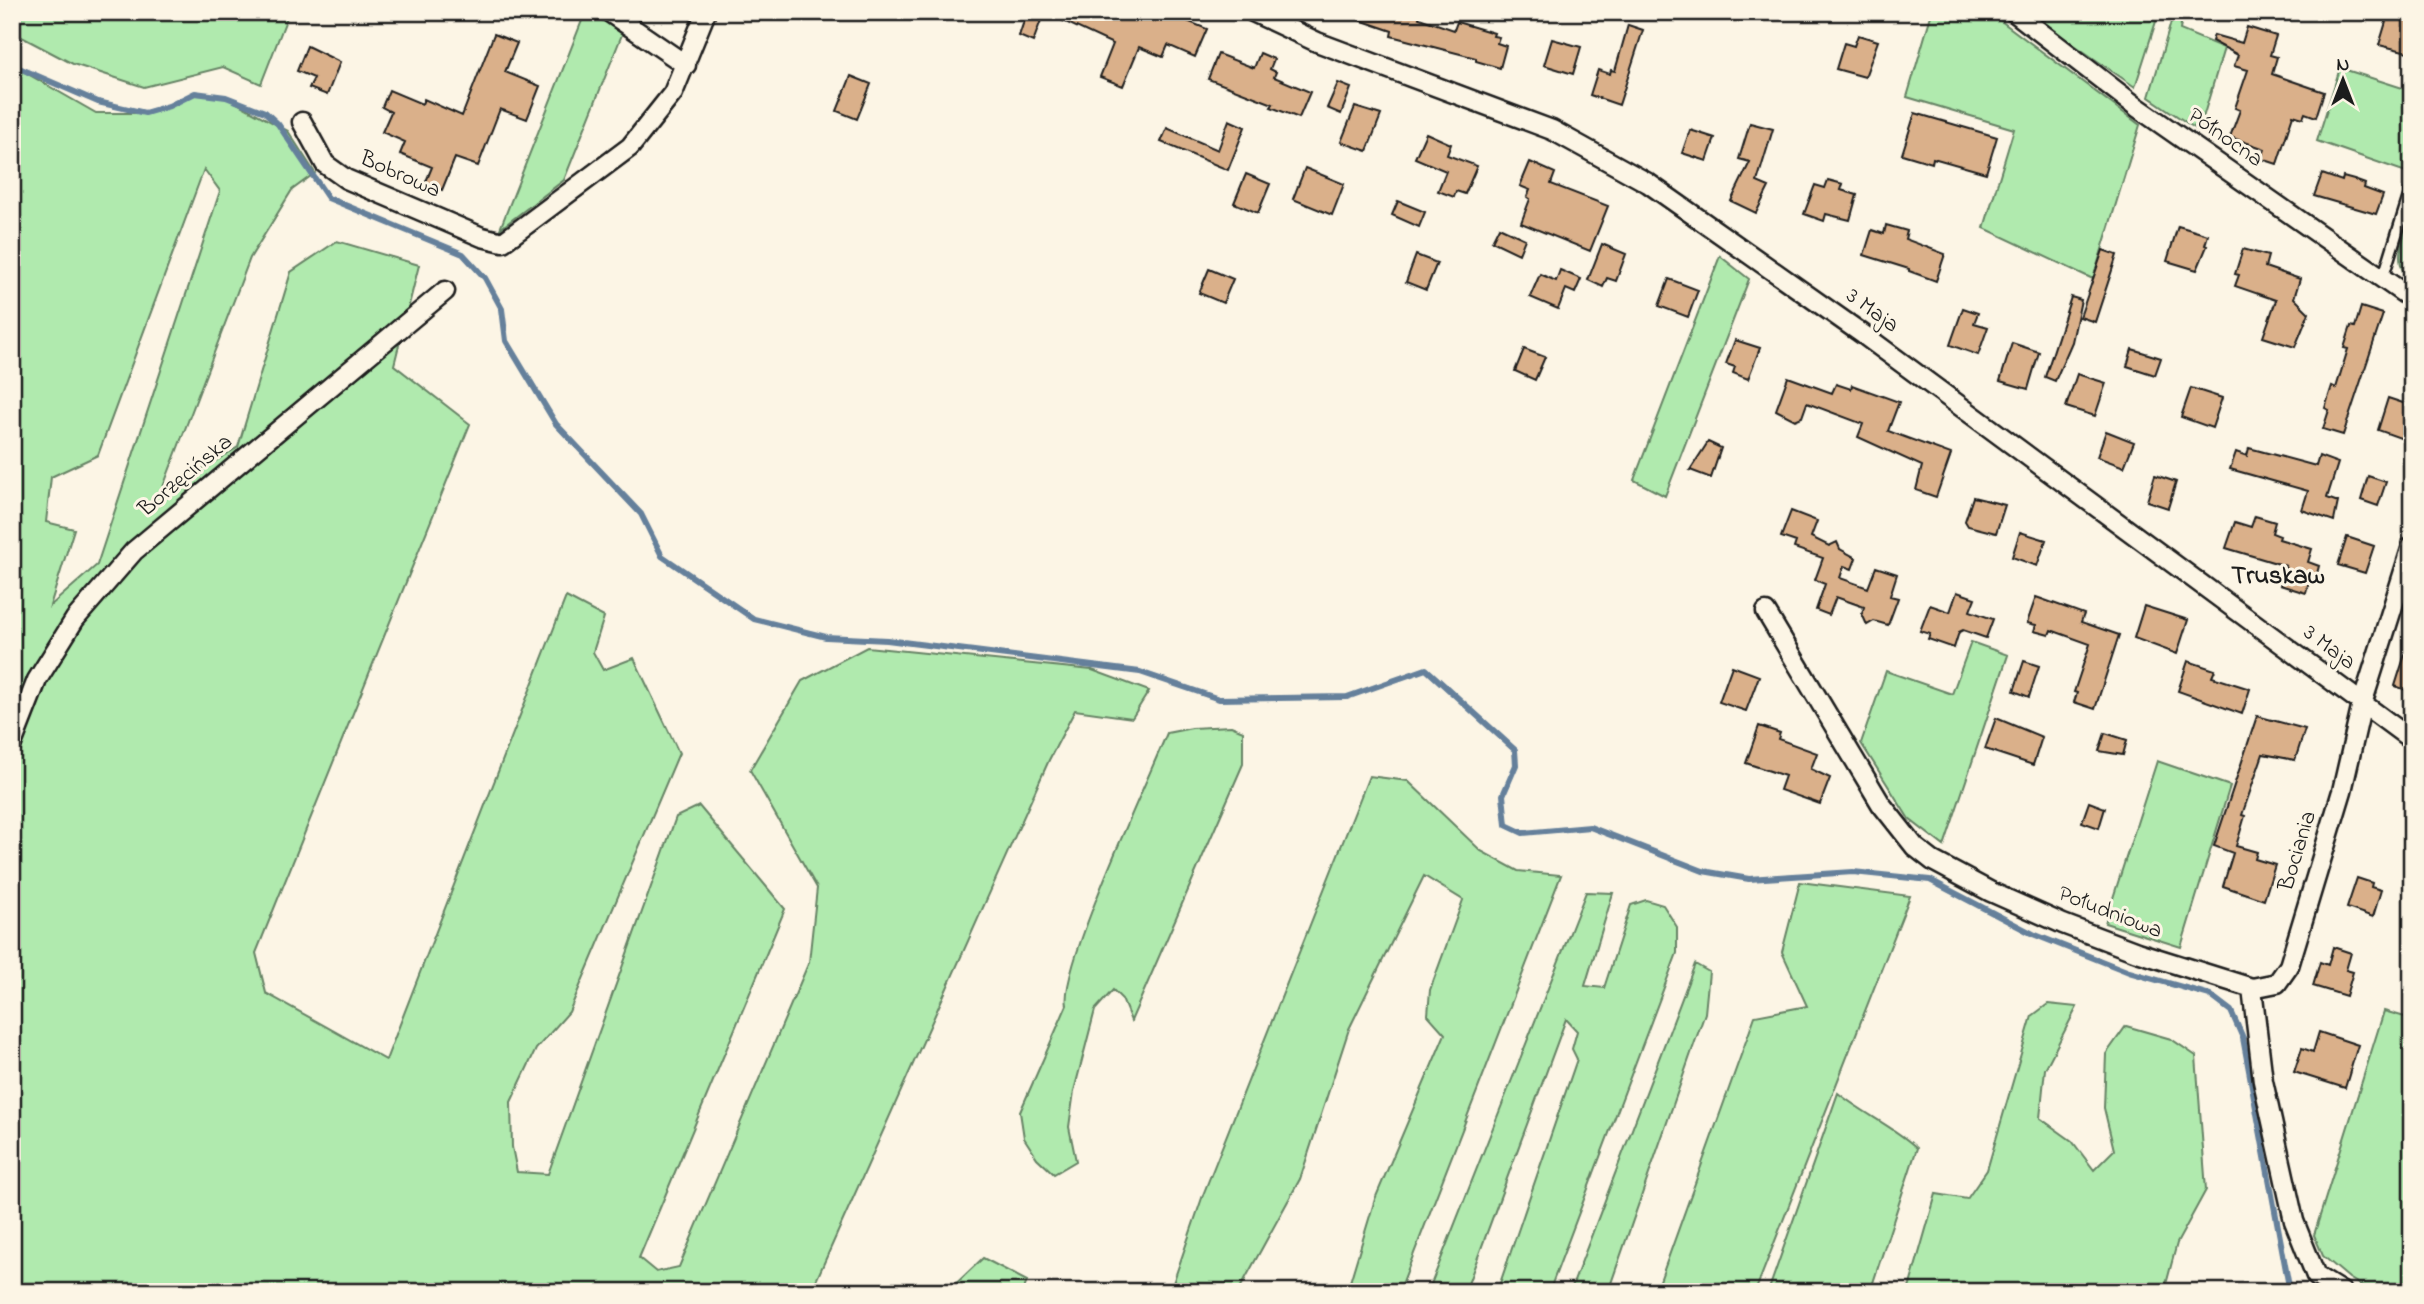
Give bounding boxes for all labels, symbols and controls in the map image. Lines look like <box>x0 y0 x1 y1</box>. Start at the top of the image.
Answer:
north arrow <box>2308 46 2378 116</box>
text: N <box>2337 52 2350 79</box>
street label: Północna <box>2180 100 2270 176</box>
street label: Bobrowa <box>353 142 446 207</box>
street label: 3 Maja <box>1839 280 1905 342</box>
street label: Borzęcińska <box>131 427 240 526</box>
district label: Truskaw <box>2231 558 2325 596</box>
street label: 3 Maja <box>2296 617 2362 679</box>
street label: Bociania <box>2270 807 2326 896</box>
street label: Południowa <box>2053 878 2167 948</box>

